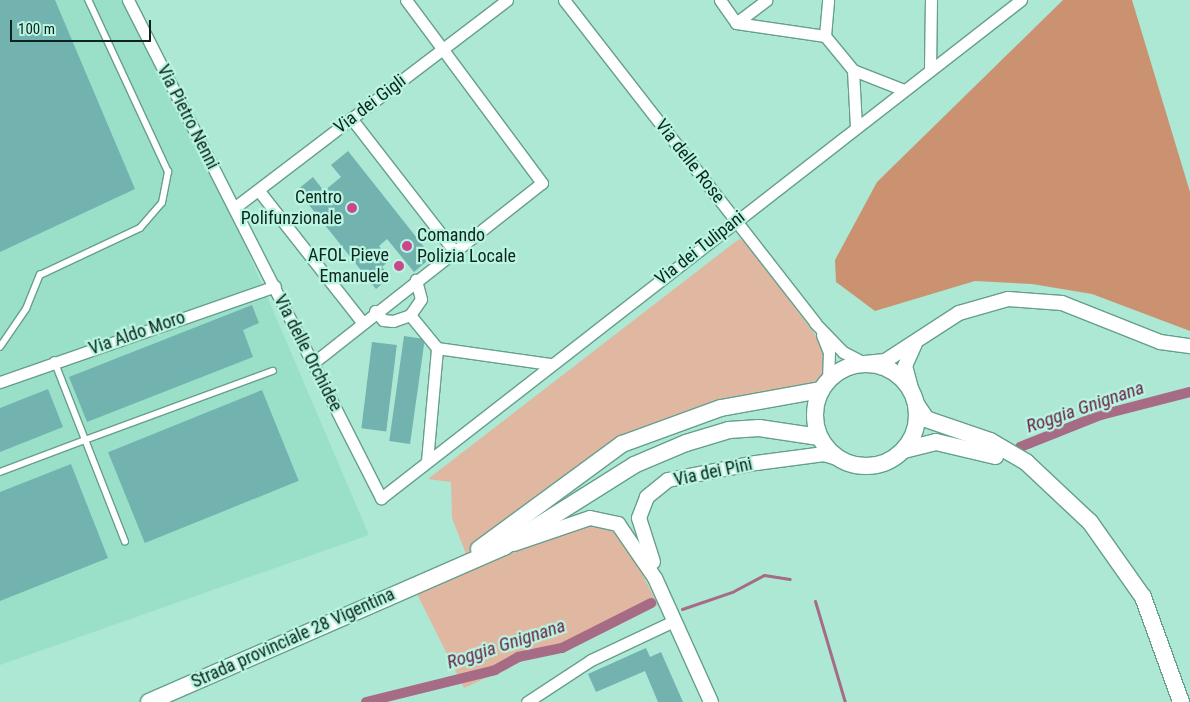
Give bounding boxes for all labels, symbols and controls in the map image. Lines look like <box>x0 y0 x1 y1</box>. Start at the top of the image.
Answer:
scale bar <box>12 10 154 42</box>
text: 100 m <box>18 20 55 38</box>
street label: Via Pietro Nenni <box>152 61 224 173</box>
street label: Via dei Gigli <box>330 70 410 138</box>
street label: Via delle Rose <box>651 115 729 207</box>
place label: Centro Polifunzionale <box>241 187 342 230</box>
marker: Centro Polifunzionale <box>346 202 358 214</box>
street label: Via dei Tulipani <box>651 206 749 290</box>
place label: Comando Polizia Locale <box>417 225 516 268</box>
marker: Comando Polizia Locale <box>401 240 413 252</box>
place label: AFOL Pieve Emanuele <box>308 245 389 288</box>
marker: AFOL Pieve Emanuele <box>393 260 405 272</box>
street label: Via delle Orchidee <box>269 291 347 415</box>
street label: Via Aldo Moro <box>86 306 188 360</box>
water label: Roggia Gnignana <box>1023 376 1147 438</box>
street label: Via dei Pini <box>672 453 754 491</box>
street label: Strada provinciale 28 Vigentina <box>188 583 398 693</box>
water label: Roggia Gnignana <box>444 614 568 674</box>

